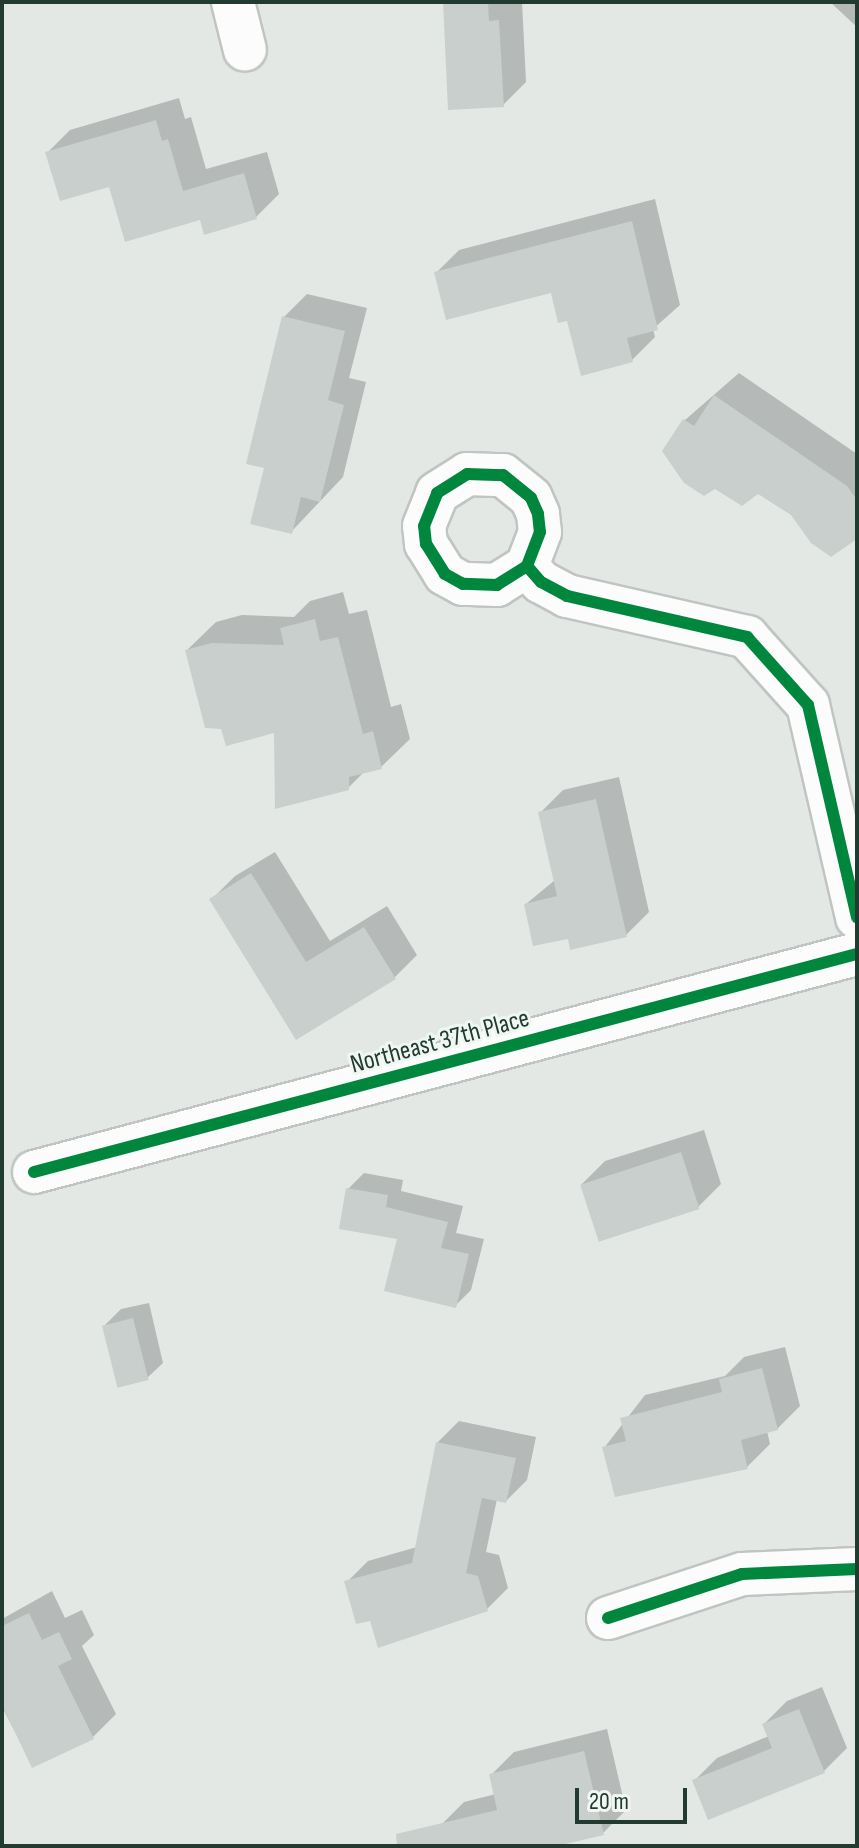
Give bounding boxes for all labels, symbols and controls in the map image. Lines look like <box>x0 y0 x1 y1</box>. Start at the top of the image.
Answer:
street label: Northeast 37th Place <box>347 1003 533 1081</box>
scale bar <box>579 1772 691 1822</box>
text: 20 m <box>589 1787 629 1816</box>

